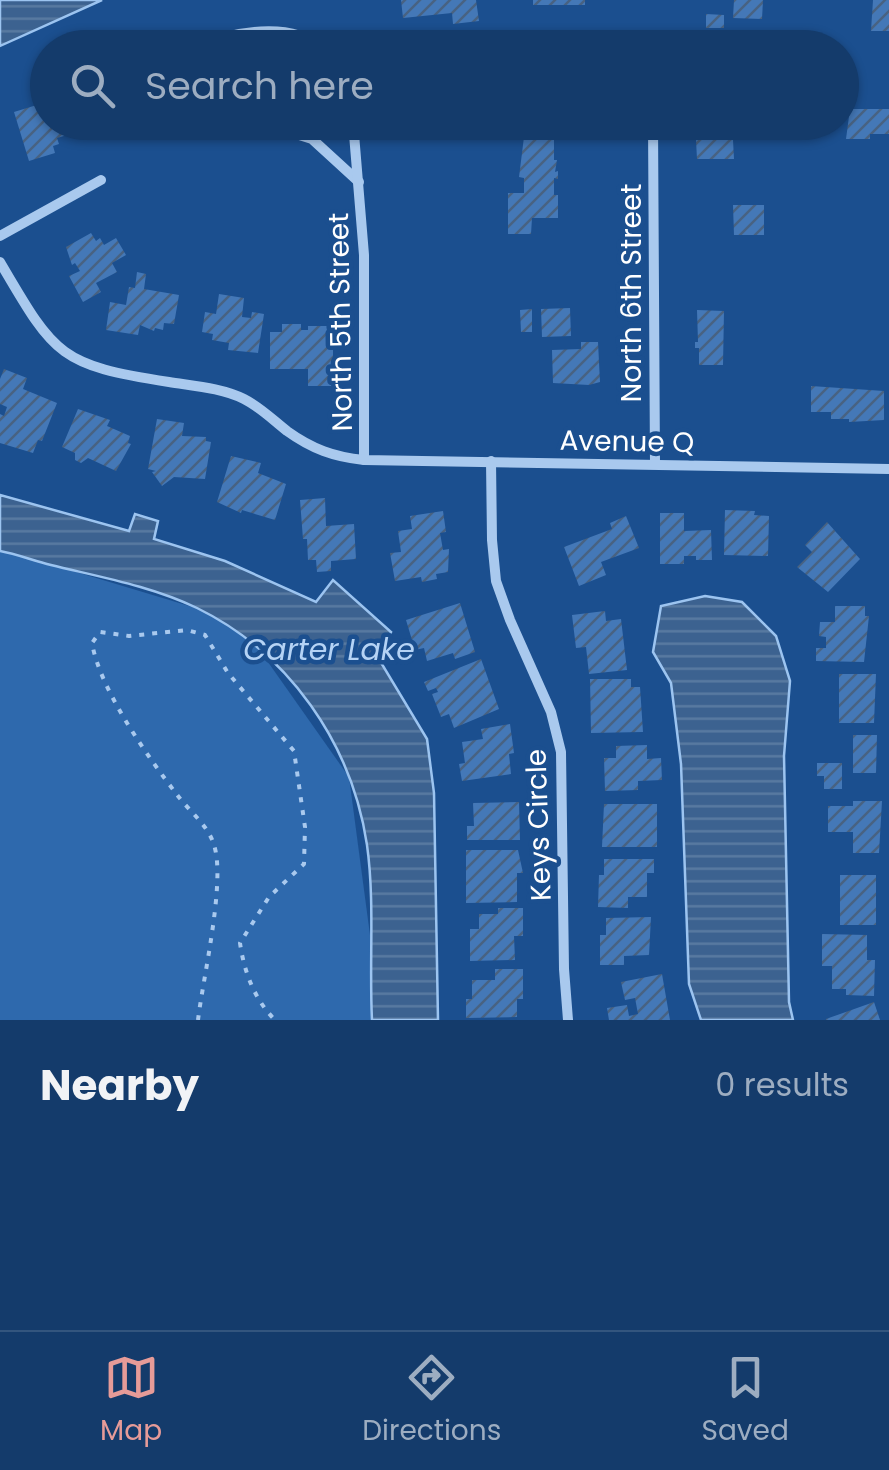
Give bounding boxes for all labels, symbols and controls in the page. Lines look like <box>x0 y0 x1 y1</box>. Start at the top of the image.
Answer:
search box <box>30 30 859 140</box>
icon: search <box>65 58 120 113</box>
text: Search here <box>145 59 374 112</box>
street label: North 6th Street <box>612 184 651 403</box>
street label: North 5th Street <box>319 212 362 432</box>
street label: Avenue Q <box>559 421 695 462</box>
water label: Carter Lake <box>243 628 415 671</box>
street label: Keys Circle <box>516 748 561 902</box>
text: Nearby <box>40 1056 199 1115</box>
text: 0 results <box>715 1062 849 1107</box>
tab: Map <box>100 1350 162 1452</box>
tab: Directions <box>362 1350 501 1452</box>
tab: Saved <box>702 1350 789 1452</box>

